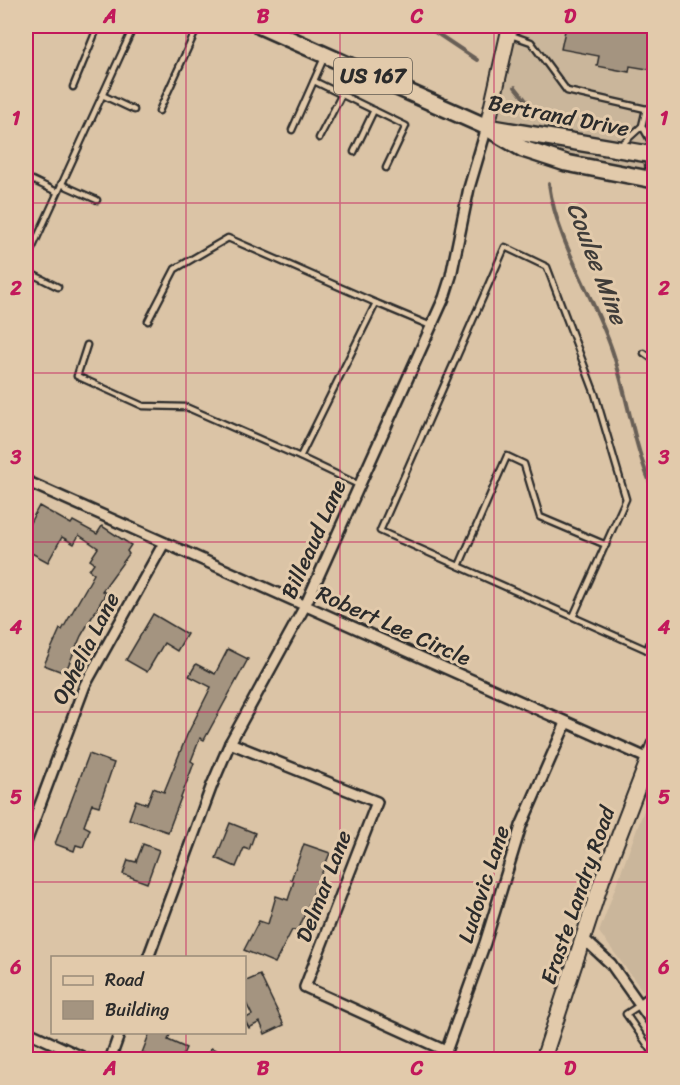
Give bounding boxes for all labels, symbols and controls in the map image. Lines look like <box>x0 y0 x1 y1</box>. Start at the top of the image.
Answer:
text: A <box>102 0 117 34</box>
text: B <box>257 0 270 34</box>
text: C <box>410 0 424 34</box>
text: D <box>564 0 577 34</box>
road number: US 167 <box>334 58 412 94</box>
street label: Bertrand Drive <box>485 83 633 148</box>
text: 1 <box>12 101 21 136</box>
text: 1 <box>660 101 669 136</box>
water label: Coulee Mine <box>555 196 640 332</box>
text: 2 <box>9 271 22 306</box>
text: 2 <box>657 271 670 306</box>
text: 3 <box>10 440 22 475</box>
text: 3 <box>658 440 670 475</box>
street label: Billeaud Lane <box>270 473 357 605</box>
street label: Robert Lee Circle <box>310 574 478 677</box>
street label: Ophelia Lane <box>40 585 131 712</box>
text: 4 <box>9 610 23 645</box>
text: 4 <box>657 610 671 645</box>
text: 5 <box>10 780 22 815</box>
text: 5 <box>658 780 670 815</box>
street label: Eraste Landry Road <box>529 799 627 990</box>
street label: Ludovic Lane <box>446 820 521 948</box>
street label: Delmar Lane <box>284 824 363 948</box>
text: 6 <box>9 950 22 985</box>
text: 6 <box>657 950 670 985</box>
legend <box>51 956 246 1034</box>
text: Road <box>105 964 145 996</box>
text: Building <box>105 994 169 1026</box>
text: A <box>102 1051 117 1085</box>
text: B <box>257 1051 270 1085</box>
text: C <box>410 1051 424 1085</box>
text: D <box>564 1051 577 1085</box>

